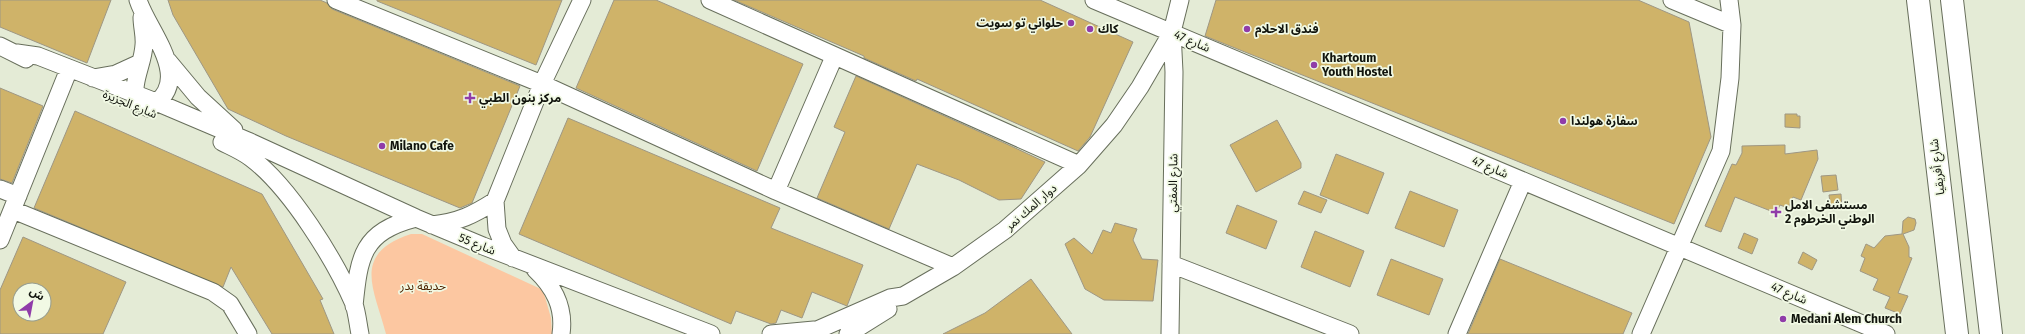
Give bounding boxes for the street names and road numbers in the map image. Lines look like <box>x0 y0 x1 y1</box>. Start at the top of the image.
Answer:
street label: شارع 47 <box>1171 27 1212 57</box>
street label: شارع الجزيرة <box>100 87 159 123</box>
street label: شارع أفريقيا <box>1926 138 1949 196</box>
street label: شارع 47 <box>1469 153 1510 183</box>
street label: شارع المفتي <box>1165 154 1183 213</box>
street label: دوار المك نمر <box>1002 181 1060 234</box>
street label: شارع 55 <box>456 230 497 260</box>
street label: شارع 47 <box>1768 279 1809 309</box>

